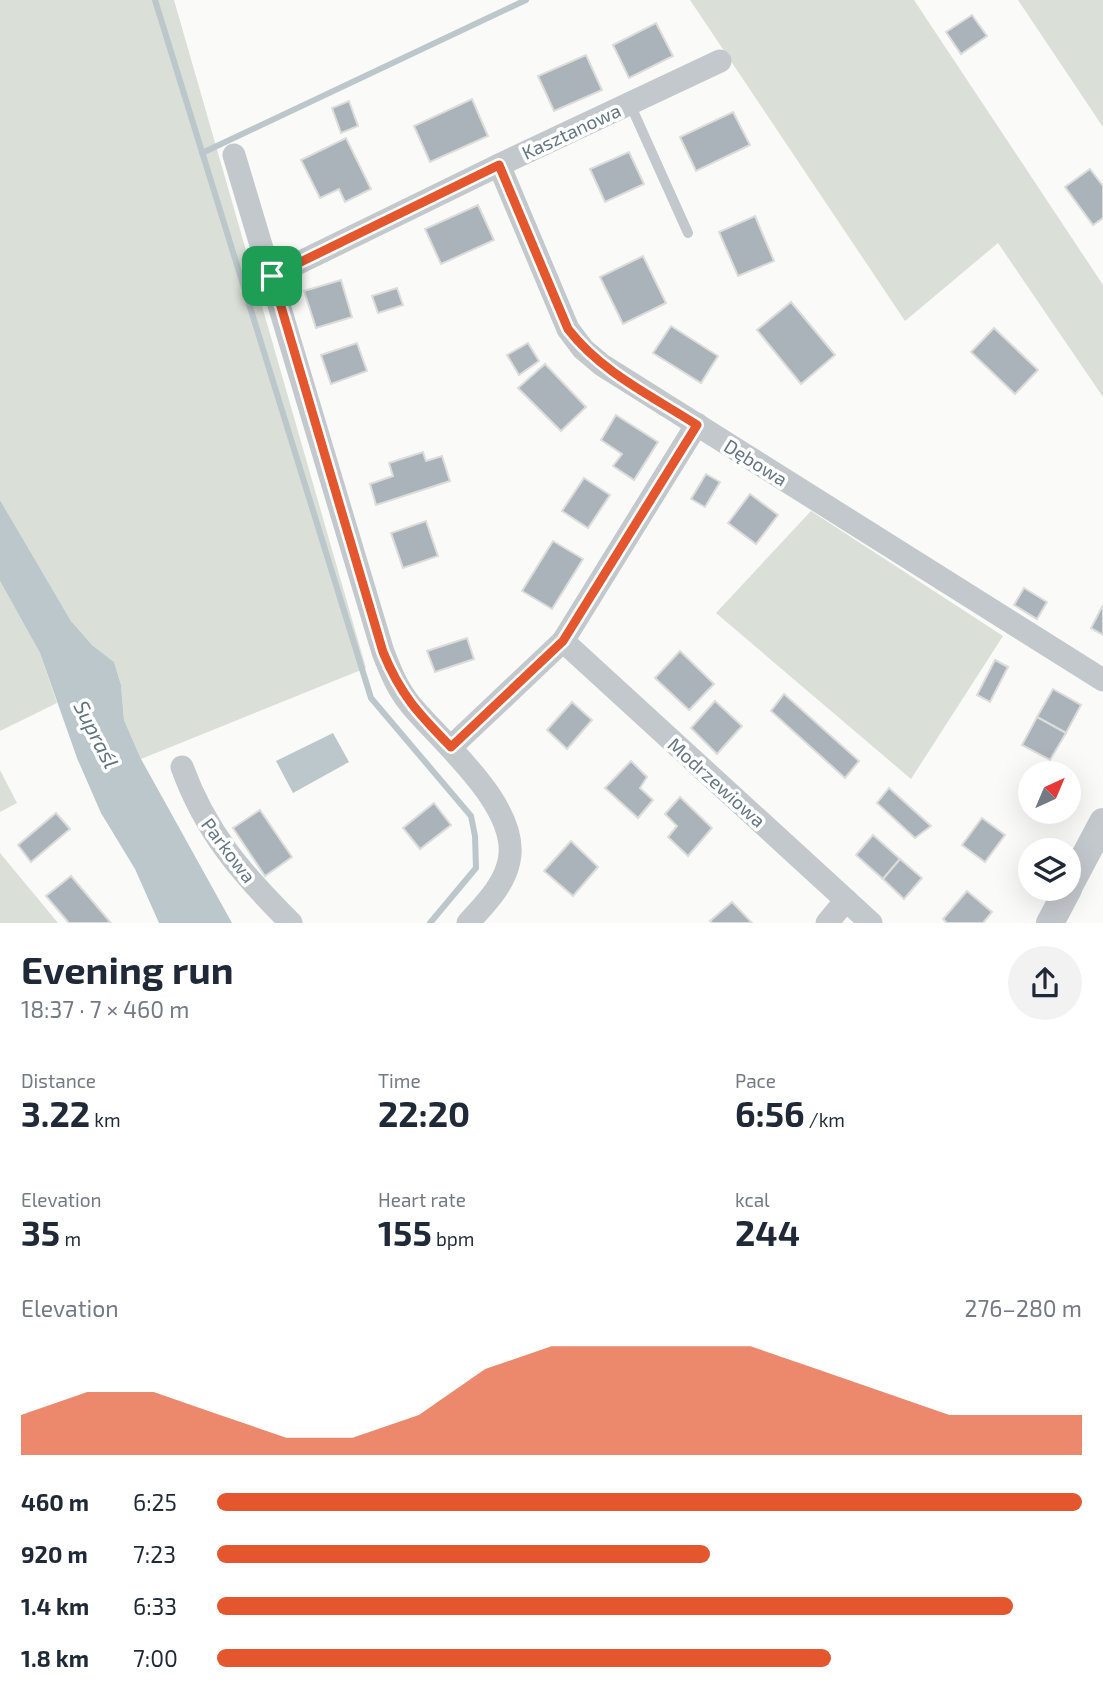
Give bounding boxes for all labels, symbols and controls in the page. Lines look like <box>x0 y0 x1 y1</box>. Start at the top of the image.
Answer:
street label: Kasztanowa <box>518 98 624 164</box>
pin <box>242 246 302 306</box>
icon: arrive <box>253 257 291 295</box>
street label: Dębowa <box>720 434 792 490</box>
water label: Supraśl <box>69 696 125 772</box>
street label: Modrzewiowa <box>664 732 770 832</box>
north arrow <box>1018 761 1082 824</box>
map controls <box>1018 761 1081 901</box>
street label: Parkowa <box>197 813 261 887</box>
button: layers <box>1018 838 1081 901</box>
text: Evening run <box>21 946 234 992</box>
button: share <box>1008 946 1082 1020</box>
text: 18:37 · 7 × 460 m <box>21 995 189 1023</box>
text: Distance <box>21 1069 96 1092</box>
text: Time <box>378 1069 421 1092</box>
text: Pace <box>735 1069 776 1092</box>
text: 3.22 <box>21 1092 90 1134</box>
text: 22:20 <box>378 1092 470 1134</box>
text: 6:56 <box>735 1092 805 1134</box>
text: km <box>90 1108 121 1131</box>
text: /km <box>805 1108 845 1131</box>
text: Elevation <box>21 1188 102 1211</box>
text: Heart rate <box>378 1188 466 1211</box>
text: kcal <box>735 1188 770 1211</box>
text: 35 <box>21 1211 60 1253</box>
text: 155 <box>378 1211 432 1253</box>
text: 244 <box>735 1211 800 1253</box>
text: m <box>60 1227 81 1250</box>
text: bpm <box>432 1227 475 1250</box>
text: Elevation <box>21 1294 119 1322</box>
text: 276–280 m <box>964 1294 1082 1322</box>
text: 460 m <box>21 1488 89 1516</box>
text: 6:25 <box>133 1488 177 1516</box>
text: 920 m <box>21 1540 88 1568</box>
text: 7:23 <box>133 1540 176 1568</box>
text: 1.4 km <box>21 1592 89 1620</box>
text: 6:33 <box>133 1592 177 1620</box>
text: 1.8 km <box>21 1644 89 1672</box>
text: 7:00 <box>133 1644 178 1672</box>

